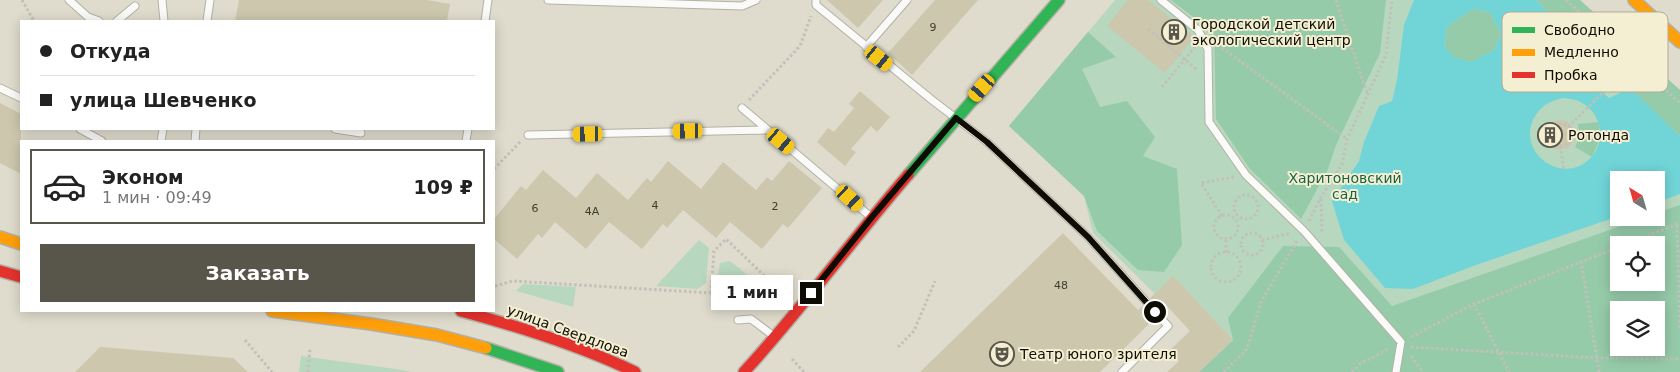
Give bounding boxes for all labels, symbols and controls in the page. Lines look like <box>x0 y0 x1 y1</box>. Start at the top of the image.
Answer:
legend <box>1502 12 1668 92</box>
place label: Городской детский экологический центр <box>1192 16 1351 48</box>
building icon: Городской детский экологический центр <box>1161 19 1187 45</box>
house number: 9 <box>930 21 937 34</box>
text: Свободно <box>1544 22 1615 38</box>
text: Откуда <box>70 40 151 62</box>
car <box>862 43 895 73</box>
text: Медленно <box>1544 44 1619 60</box>
text: Пробка <box>1544 67 1598 83</box>
car <box>966 72 997 104</box>
text: улица Шевченко <box>70 89 257 111</box>
building icon: Ротонда <box>1537 122 1563 148</box>
car <box>672 123 703 139</box>
car <box>572 126 603 142</box>
car <box>764 126 797 156</box>
place label: Ротонда <box>1568 127 1629 143</box>
icon: car <box>42 164 87 209</box>
text: Эконом <box>102 166 184 188</box>
park label: Харитоновский сад <box>1288 170 1402 202</box>
north arrow <box>1610 171 1665 226</box>
map controls <box>1610 171 1665 356</box>
text: 109 ₽ <box>414 176 473 198</box>
car <box>833 182 866 214</box>
text: 1 мин · 09:49 <box>102 188 212 207</box>
house number: 4 <box>652 199 659 212</box>
house number: 2 <box>772 200 779 213</box>
house number: 6 <box>532 202 539 215</box>
house number: 4А <box>585 205 600 218</box>
button: locate <box>1610 236 1665 291</box>
button: Заказать <box>40 244 475 302</box>
callout: 1 мин <box>711 276 794 310</box>
house number: 48 <box>1054 279 1068 292</box>
route end <box>800 282 822 304</box>
text: 1 мин <box>726 283 778 302</box>
route start <box>1144 301 1166 323</box>
button: layers <box>1610 301 1665 356</box>
street label: улица Свердлова <box>505 302 631 360</box>
theatre icon: Театр юного зрителя <box>989 341 1015 367</box>
place label: Театр юного зрителя <box>1019 346 1177 362</box>

